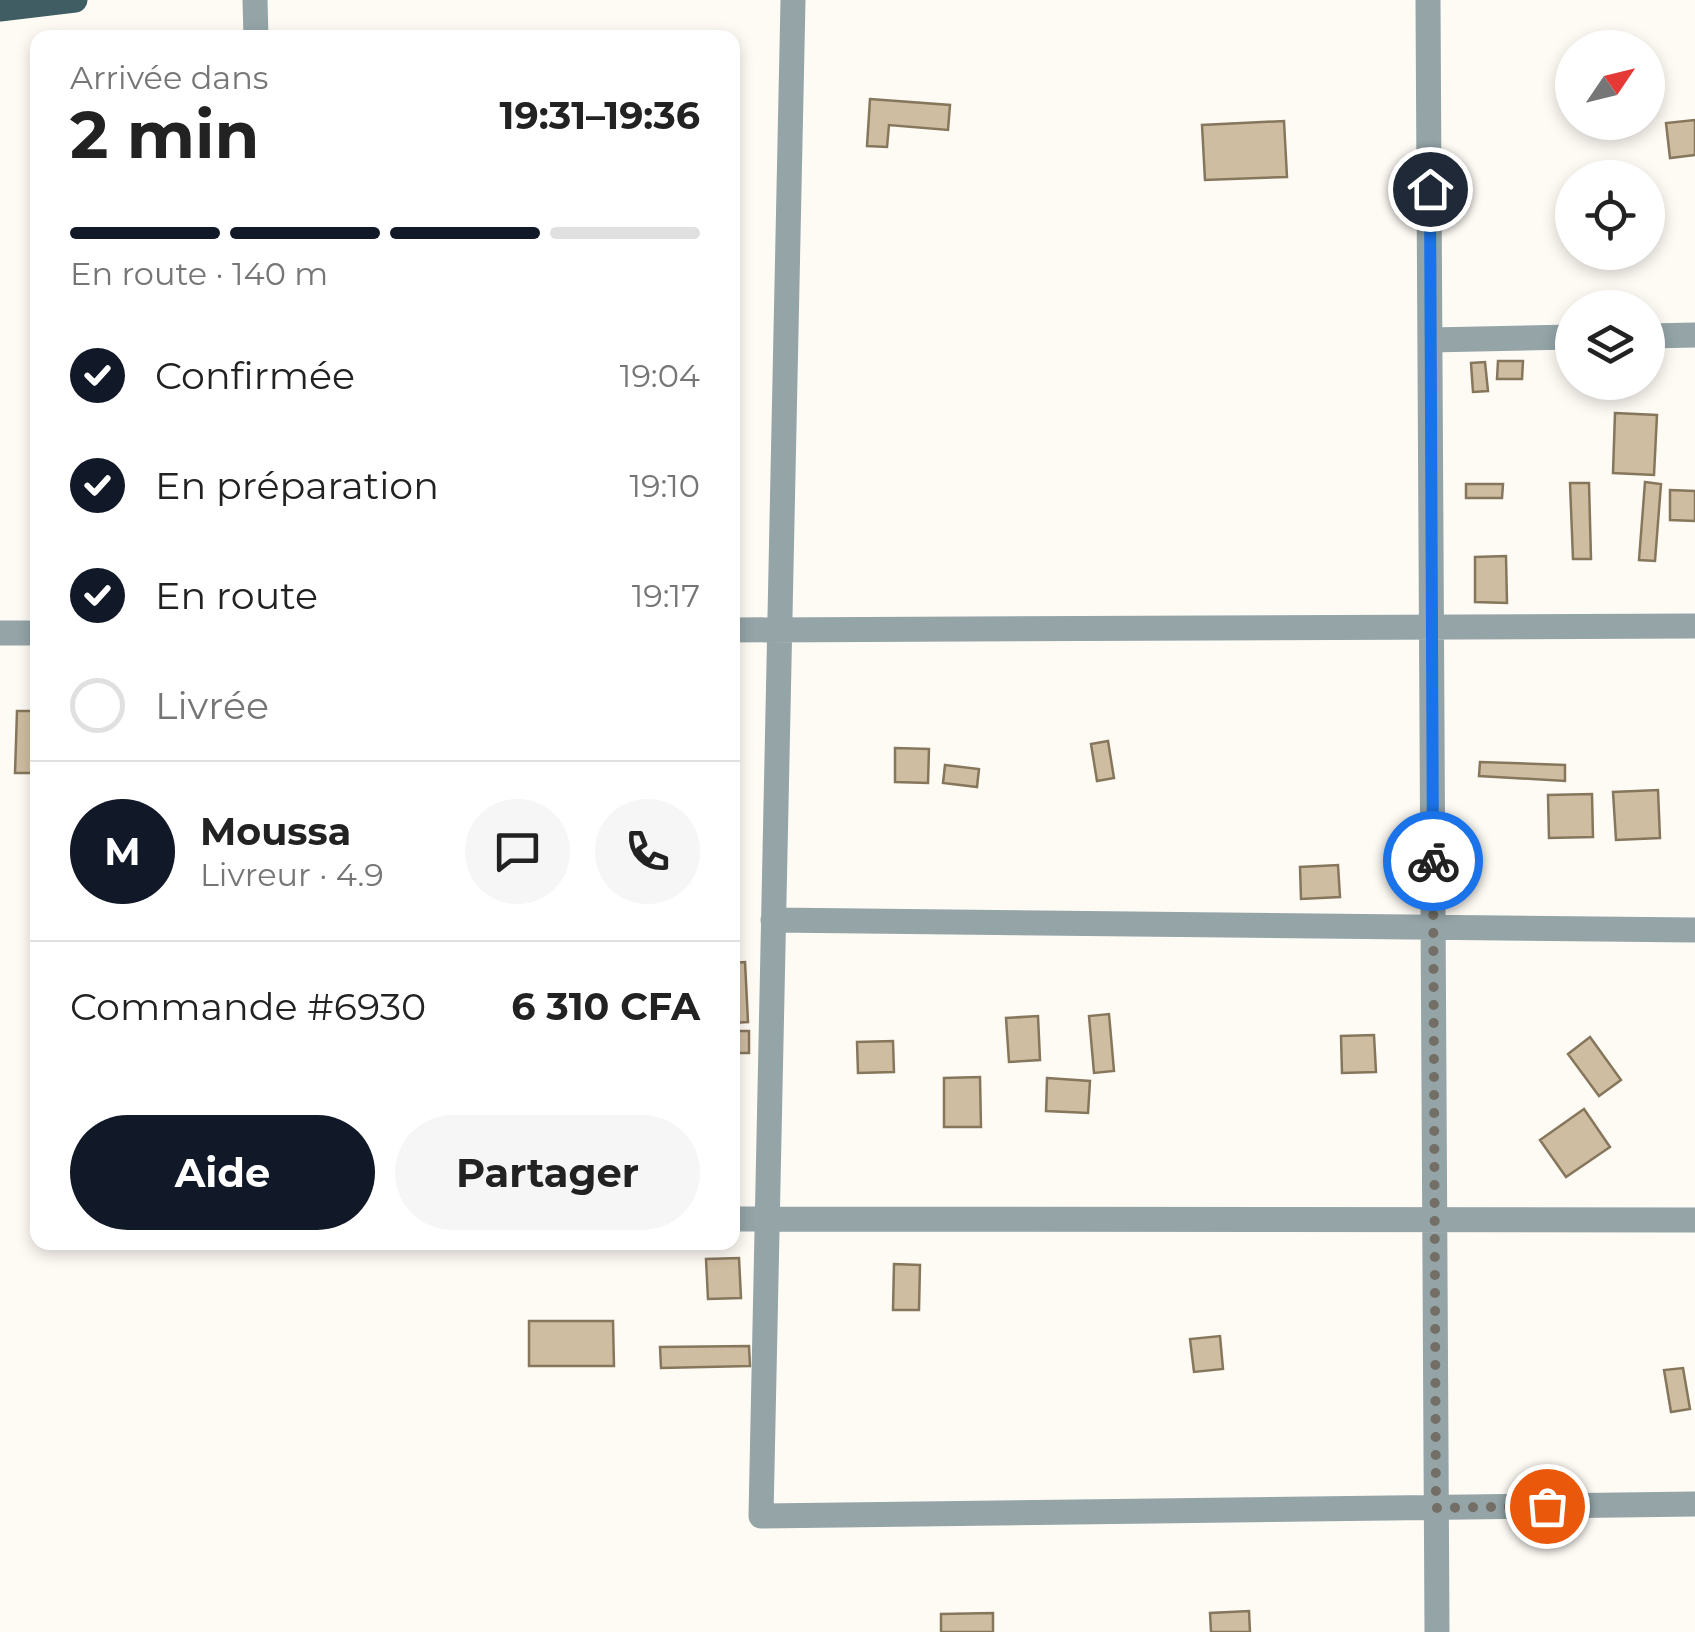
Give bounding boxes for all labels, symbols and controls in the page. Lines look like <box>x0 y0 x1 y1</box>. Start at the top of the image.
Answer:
north arrow <box>1555 30 1665 140</box>
map controls <box>1555 30 1665 400</box>
text: Arrivée dans <box>70 58 268 97</box>
text: 19:31–19:36 <box>500 92 700 139</box>
text: 2 min <box>70 95 259 174</box>
pin <box>1388 147 1473 232</box>
button: locate <box>1555 160 1665 270</box>
icon: home <box>1403 162 1458 217</box>
text: En route · 140 m <box>70 254 328 293</box>
button: layers <box>1555 290 1665 400</box>
icon: check <box>70 348 125 403</box>
text: Confirmée <box>155 352 355 399</box>
text: 19:04 <box>620 356 700 395</box>
icon: check <box>70 458 125 513</box>
text: En préparation <box>155 462 439 509</box>
text: 19:10 <box>629 466 700 505</box>
icon: check <box>70 568 125 623</box>
text: En route <box>155 572 318 619</box>
text: 19:17 <box>632 576 700 615</box>
text: Livrée <box>155 682 269 729</box>
button: chat <box>465 799 570 904</box>
button: phone <box>595 799 700 904</box>
text: Moussa <box>200 808 351 855</box>
courier <box>1383 811 1483 911</box>
text: M <box>104 828 141 875</box>
icon: bike <box>1406 834 1461 889</box>
text: Livreur · 4.9 <box>200 855 384 894</box>
text: Commande #6930 <box>70 983 426 1030</box>
text: 6 310 CFA <box>511 983 700 1030</box>
button: Aide <box>70 1115 375 1230</box>
button: Partager <box>395 1115 700 1230</box>
pin <box>1505 1464 1590 1549</box>
icon: bag <box>1520 1479 1575 1534</box>

